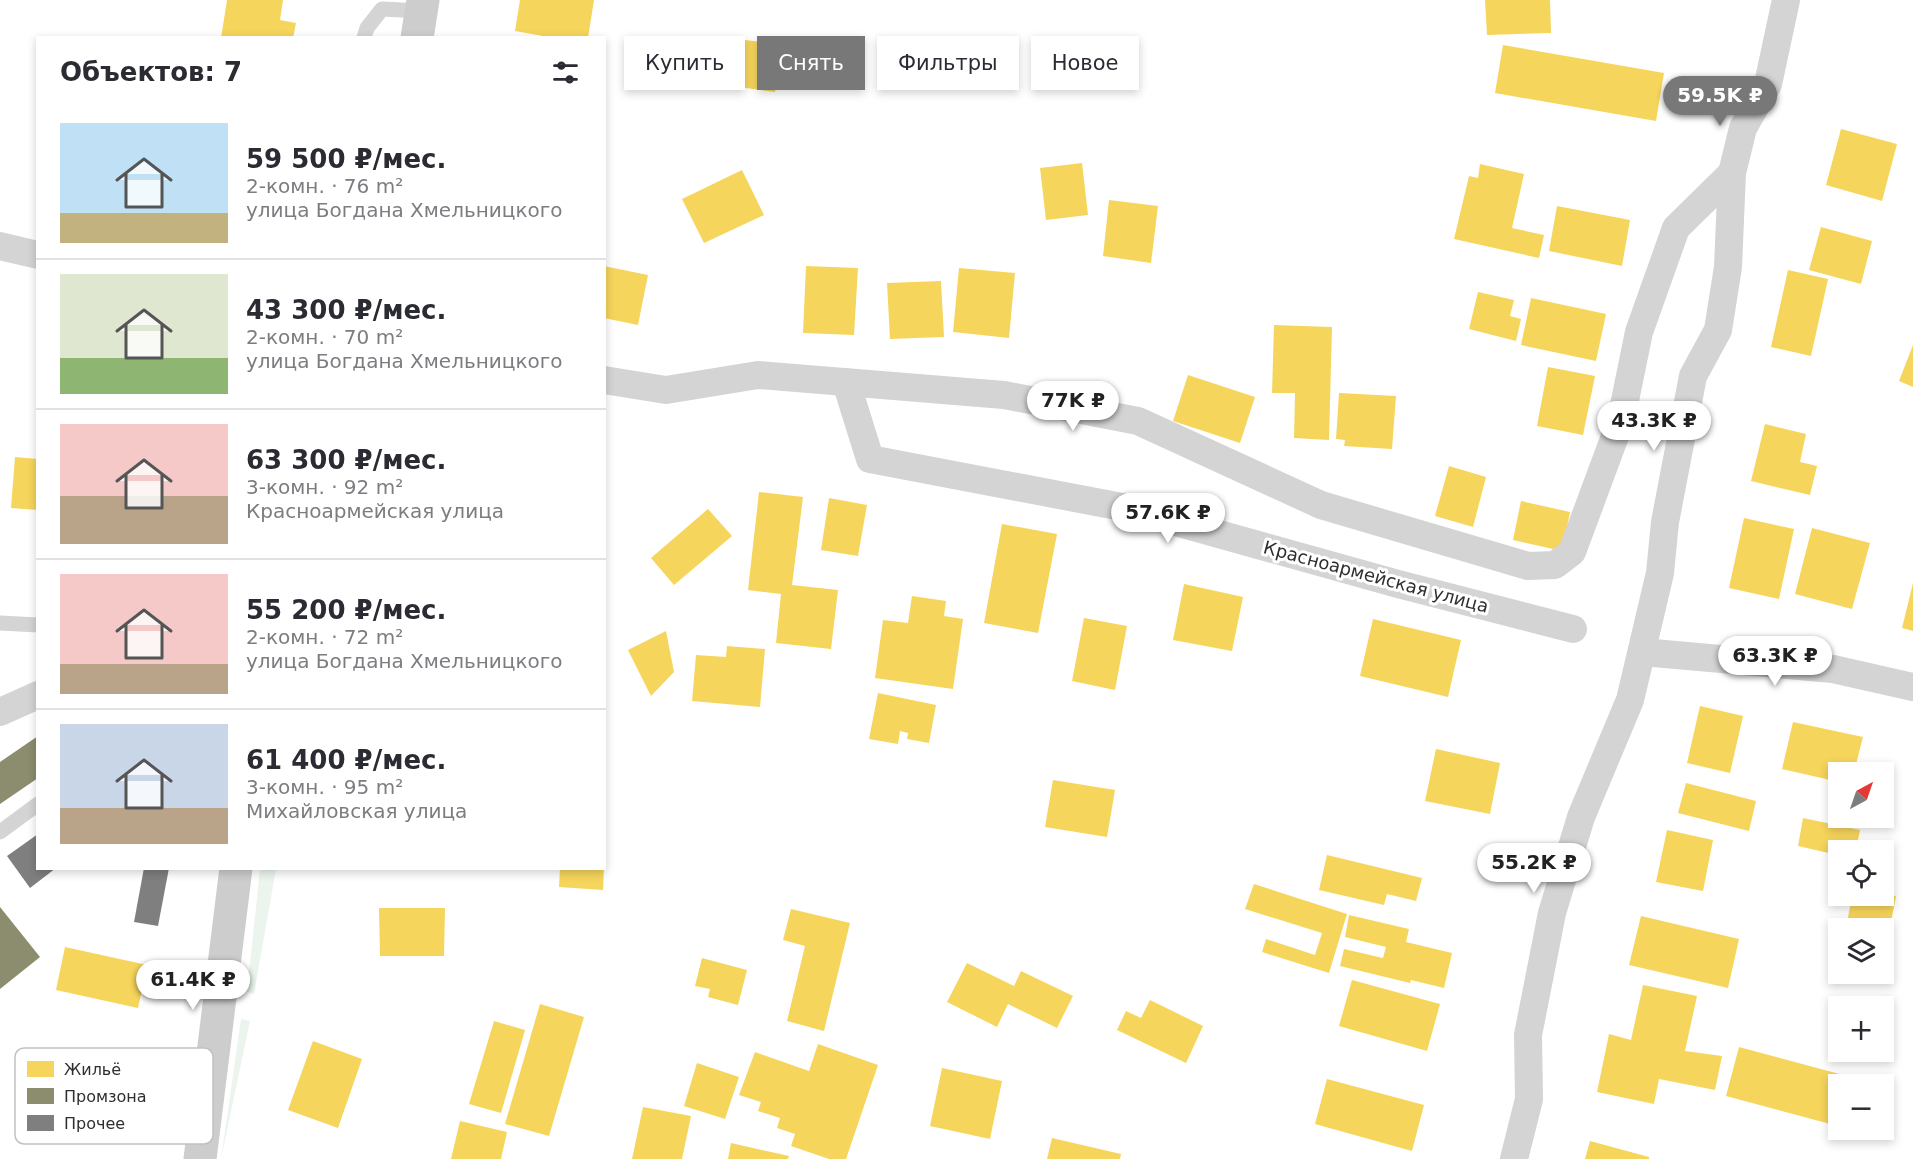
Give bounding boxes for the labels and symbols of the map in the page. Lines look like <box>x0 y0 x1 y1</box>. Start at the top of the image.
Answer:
pin: 59.5K ₽ <box>1665 76 1775 127</box>
pin: 77K ₽ <box>1031 381 1115 432</box>
pin: 43.3K ₽ <box>1599 401 1709 452</box>
pin: 57.6K ₽ <box>1113 493 1223 544</box>
street label: Красноармейская улица <box>1261 536 1491 617</box>
pin: 63.3K ₽ <box>1720 636 1830 687</box>
north arrow <box>1828 762 1894 828</box>
pin: 55.2K ₽ <box>1479 843 1589 894</box>
pin: 61.4K ₽ <box>138 960 248 1011</box>
legend <box>15 1048 213 1144</box>
text: Жильё <box>64 1060 121 1079</box>
text: Промзона <box>64 1087 147 1106</box>
text: Прочее <box>64 1114 125 1133</box>

